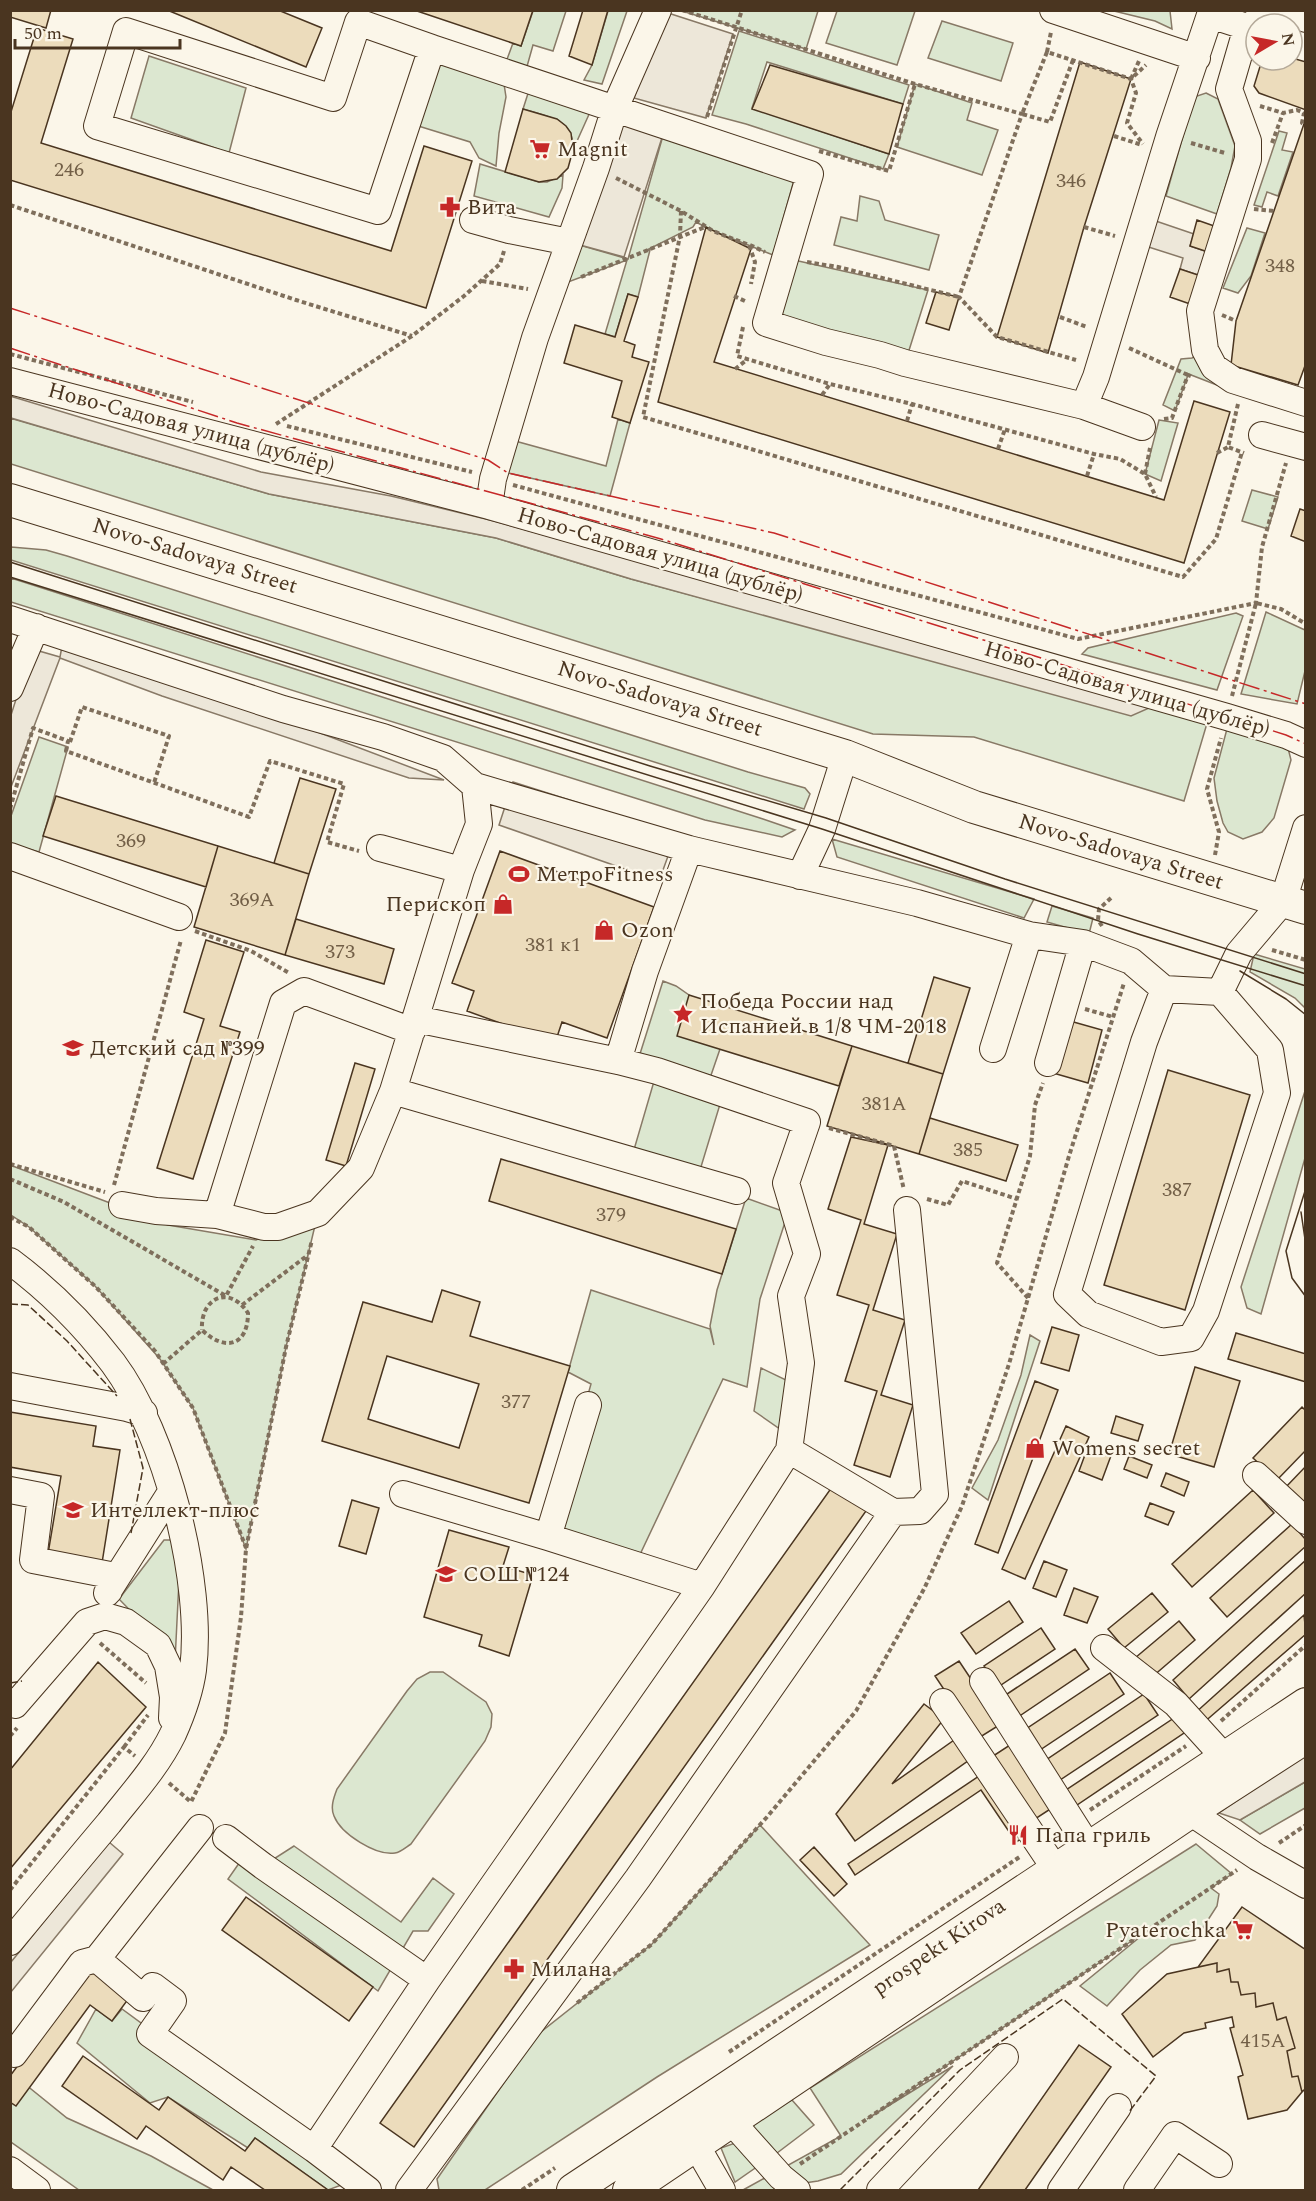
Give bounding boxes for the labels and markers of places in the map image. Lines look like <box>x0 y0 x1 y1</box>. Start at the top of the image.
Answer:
place label: Magnit <box>557 133 628 166</box>
supermarket icon: Magnit <box>528 137 552 161</box>
place label: Вита <box>467 191 517 224</box>
pharmacy icon: Вита <box>438 195 462 219</box>
place label: МетроFitness <box>536 858 673 891</box>
sports icon: МетроFitness <box>507 862 531 886</box>
place label: Перископ <box>385 888 486 921</box>
shop icon: Перископ <box>491 892 515 916</box>
place label: Ozon <box>621 914 674 947</box>
shop icon: Ozon <box>592 918 616 942</box>
place label: Победа России над Испанией в 1/8 ЧМ-2018 <box>700 985 947 1043</box>
place icon: Победа России над Испанией в 1/8 ЧМ-2018 <box>671 1002 695 1026</box>
place label: Детский сад №399 <box>90 1032 265 1065</box>
school or university icon: Детский сад №399 <box>61 1036 85 1060</box>
place label: Womens secret <box>1052 1432 1200 1465</box>
shop icon: Womens secret <box>1023 1436 1047 1460</box>
place label: Интеллект-плюс <box>90 1494 260 1527</box>
school or university icon: Интеллект-плюс <box>61 1498 85 1522</box>
place label: СОШ №124 <box>463 1558 569 1591</box>
school or university icon: СОШ №124 <box>434 1562 458 1586</box>
place label: Папа гриль <box>1035 1819 1151 1852</box>
restaurant icon: Папа гриль <box>1006 1823 1030 1847</box>
place label: Pyaterochka <box>1105 1914 1226 1947</box>
supermarket icon: Pyaterochka <box>1231 1918 1255 1942</box>
place label: Милана <box>531 1953 612 1986</box>
pharmacy icon: Милана <box>502 1957 526 1981</box>

